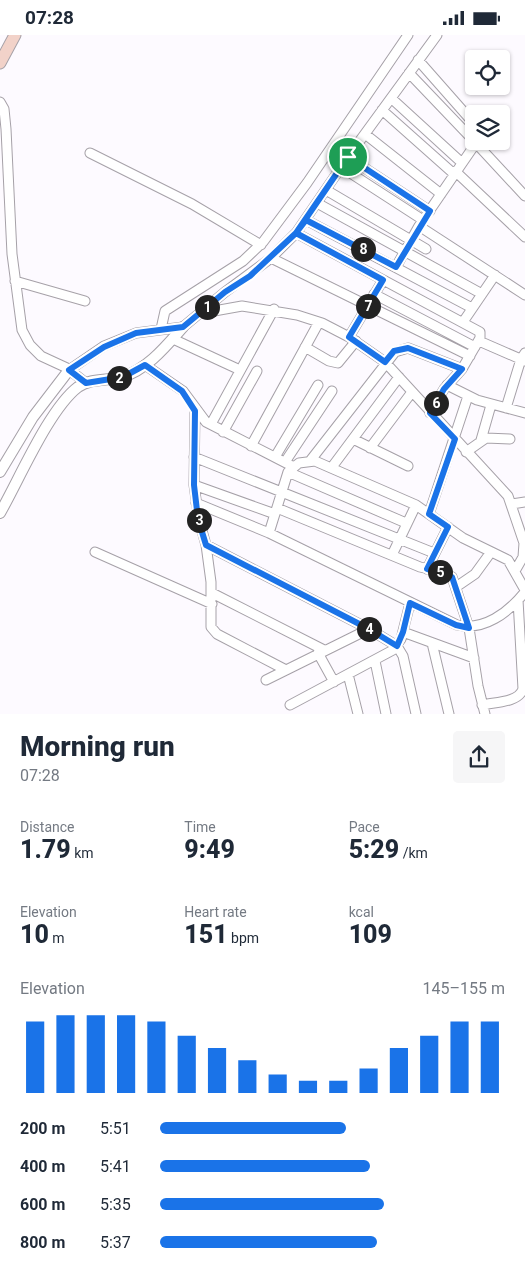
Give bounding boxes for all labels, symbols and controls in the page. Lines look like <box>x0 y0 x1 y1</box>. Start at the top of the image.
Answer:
text: 07:28 <box>25 6 74 29</box>
map controls <box>465 50 510 150</box>
button: locate <box>465 50 510 95</box>
button: layers <box>465 105 510 150</box>
pin <box>327 136 369 178</box>
icon: arrive <box>334 143 362 171</box>
pin: 8 <box>350 237 376 261</box>
text: 8 <box>359 241 368 257</box>
pin: 7 <box>356 293 380 319</box>
pin: 1 <box>194 295 220 319</box>
text: 7 <box>364 298 373 314</box>
text: 1 <box>203 299 212 315</box>
pin: 2 <box>106 365 132 391</box>
text: 2 <box>115 370 124 386</box>
pin: 6 <box>424 391 448 415</box>
text: 6 <box>432 395 441 411</box>
pin: 3 <box>186 507 212 533</box>
text: 3 <box>195 512 204 528</box>
pin: 5 <box>428 559 452 585</box>
text: 5 <box>436 564 445 580</box>
pin: 4 <box>356 617 382 641</box>
text: 4 <box>365 621 374 637</box>
text: Morning run <box>20 730 175 763</box>
button: share <box>453 731 505 783</box>
text: 07:28 <box>20 766 60 785</box>
text: Distance <box>20 819 75 835</box>
text: Time <box>184 819 216 835</box>
text: Pace <box>349 819 380 835</box>
text: 1.79 <box>20 835 71 864</box>
text: 9:49 <box>184 835 235 864</box>
text: 5:29 <box>349 835 399 864</box>
text: km <box>71 845 94 861</box>
text: /km <box>399 845 428 861</box>
text: Elevation <box>20 904 77 920</box>
text: Heart rate <box>184 904 247 920</box>
text: kcal <box>349 904 374 920</box>
text: 10 <box>20 920 49 949</box>
text: 151 <box>184 920 228 949</box>
text: 109 <box>349 920 392 949</box>
text: m <box>49 930 65 946</box>
text: bpm <box>228 930 259 946</box>
text: Elevation <box>20 979 85 998</box>
text: 145–155 m <box>423 979 505 998</box>
text: 200 m <box>20 1119 65 1138</box>
text: 5:51 <box>100 1119 131 1138</box>
text: 400 m <box>20 1157 65 1176</box>
text: 5:41 <box>100 1157 131 1176</box>
text: 600 m <box>20 1195 65 1214</box>
text: 5:35 <box>100 1195 131 1214</box>
text: 800 m <box>20 1233 65 1252</box>
text: 5:37 <box>100 1233 131 1252</box>

